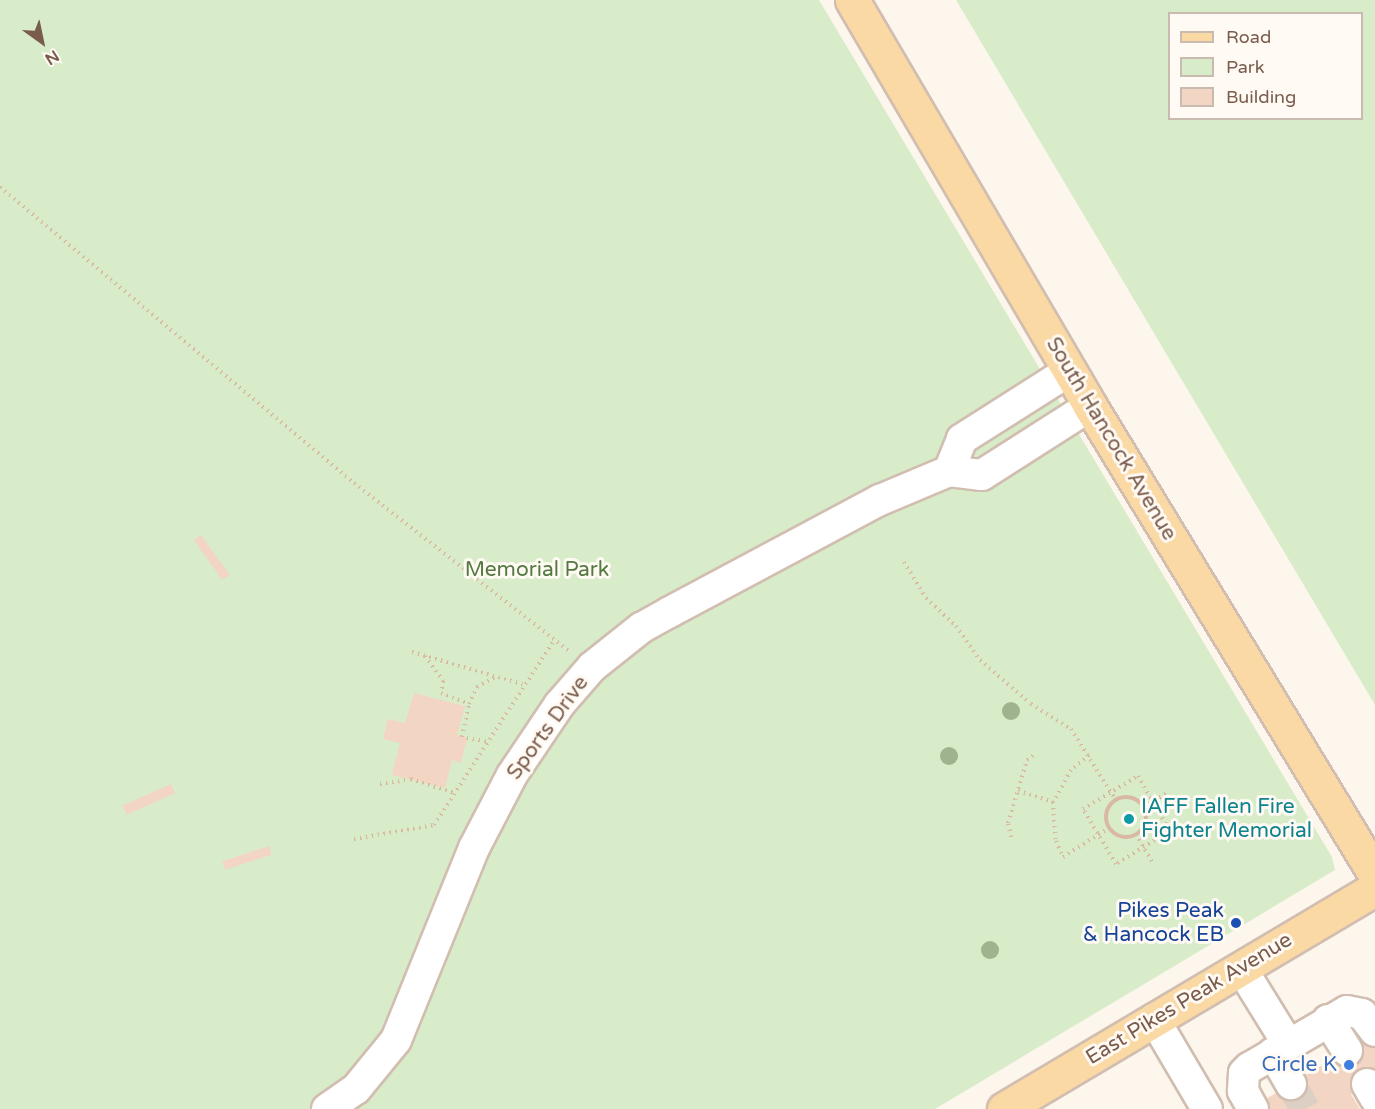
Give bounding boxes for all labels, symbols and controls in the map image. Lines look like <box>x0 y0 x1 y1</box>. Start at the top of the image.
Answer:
north arrow <box>12 12 72 72</box>
legend <box>1168 12 1363 120</box>
text: Road <box>1226 26 1271 48</box>
text: N <box>41 45 63 69</box>
text: Park <box>1226 56 1264 78</box>
text: Building <box>1226 86 1296 108</box>
street label: South Hancock Avenue <box>1040 333 1182 545</box>
park label: Memorial Park <box>465 557 609 583</box>
street label: Sports Drive <box>502 671 594 785</box>
place label: IAFF Fallen Fire Fighter Memorial <box>1141 794 1312 844</box>
marker: IAFF Fallen Fire Fighter Memorial <box>1122 812 1136 826</box>
place label: Pikes Peak & Hancock EB <box>1083 898 1224 948</box>
marker: Pikes Peak & Hancock EB <box>1229 916 1243 930</box>
street label: East Pikes Peak Avenue <box>1081 927 1297 1071</box>
place label: Circle K <box>1262 1052 1337 1078</box>
marker: Circle K <box>1342 1058 1356 1072</box>

